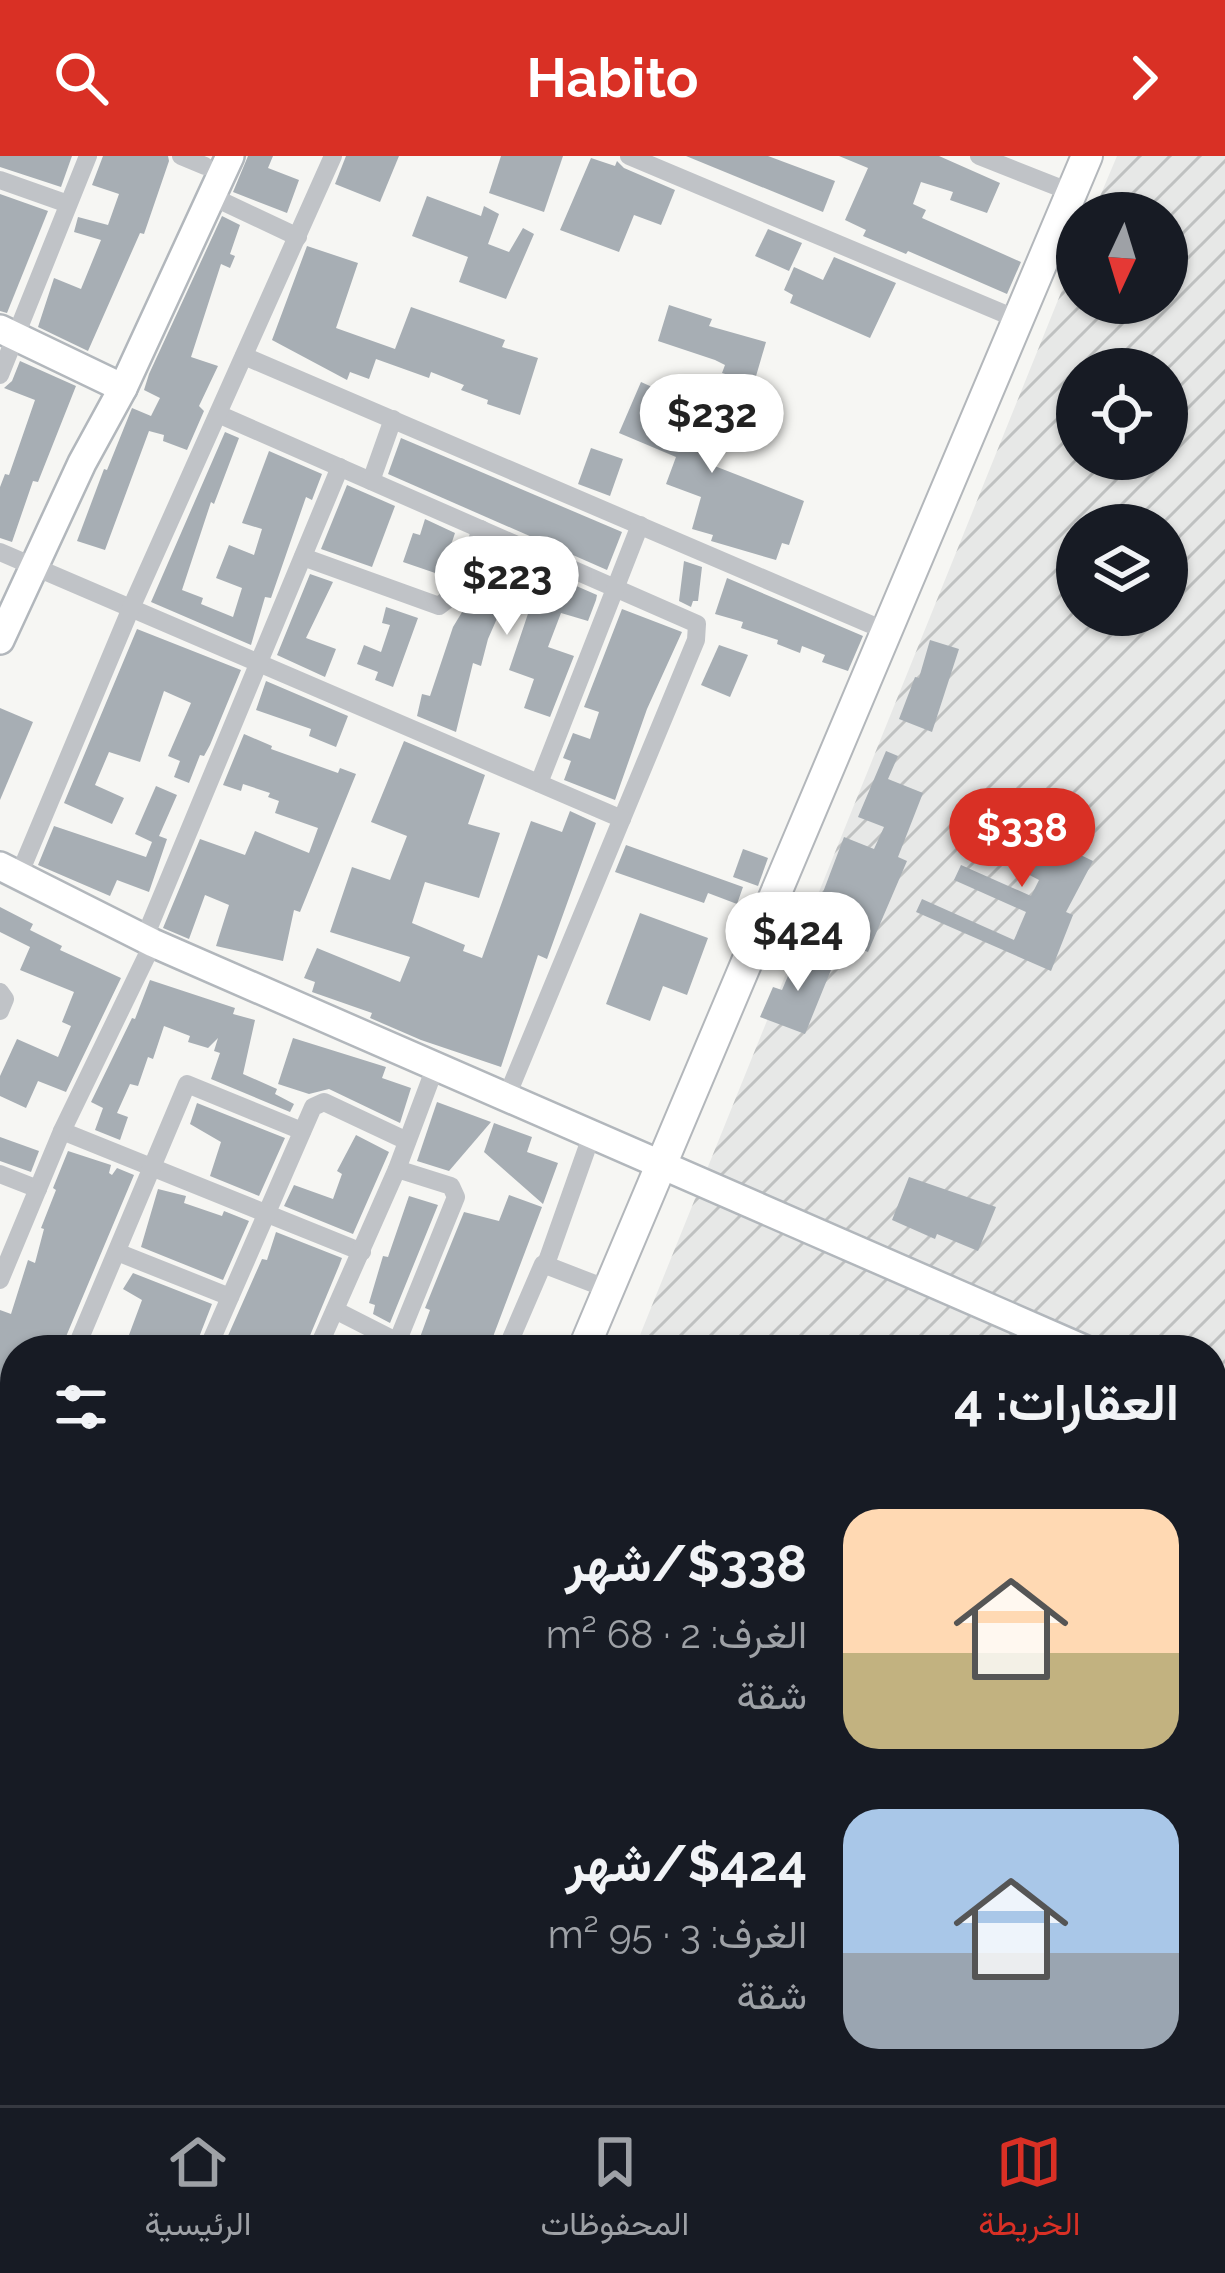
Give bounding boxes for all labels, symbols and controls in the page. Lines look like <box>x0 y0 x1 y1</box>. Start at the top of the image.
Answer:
icon: search <box>48 45 114 111</box>
icon: forward <box>1111 45 1177 111</box>
text: Habito <box>527 46 699 110</box>
north arrow <box>1056 192 1188 324</box>
map controls <box>1056 192 1188 636</box>
button: locate <box>1056 348 1188 480</box>
pin: $232 <box>641 374 783 476</box>
text: $232 <box>667 390 757 436</box>
button: layers <box>1056 504 1188 636</box>
pin: $223 <box>436 536 578 638</box>
text: $223 <box>462 552 552 598</box>
pin: $338 <box>951 788 1093 890</box>
text: $338 <box>976 804 1068 850</box>
pin: $424 <box>727 892 869 994</box>
text: $424 <box>752 908 844 954</box>
text: العقارات: 4 <box>954 1372 1179 1432</box>
icon: filters <box>48 1374 114 1440</box>
text: $338/شهر <box>565 1533 807 1593</box>
icon: home <box>939 1557 1083 1701</box>
text: الغرف: 2 · 68 m² <box>546 1611 807 1657</box>
text: شقة <box>737 1672 807 1718</box>
text: $424/شهر <box>566 1833 807 1893</box>
icon: home <box>939 1857 1083 2001</box>
text: الغرف: 3 · 95 m² <box>548 1911 807 1957</box>
text: شقة <box>737 1972 807 2018</box>
tab: الرئيسية <box>145 2129 251 2253</box>
tab: المحفوظات <box>540 2129 689 2253</box>
tab: الخريطة <box>978 2129 1080 2253</box>

